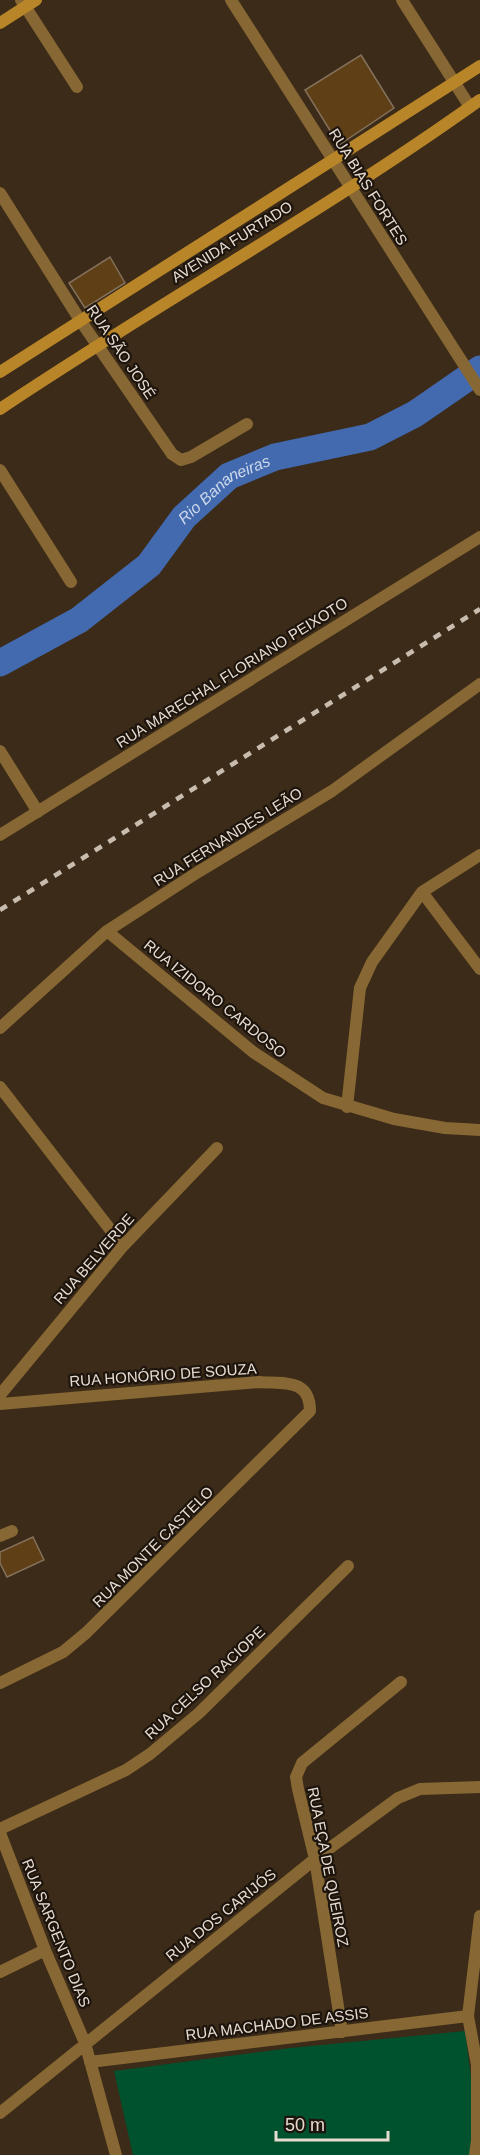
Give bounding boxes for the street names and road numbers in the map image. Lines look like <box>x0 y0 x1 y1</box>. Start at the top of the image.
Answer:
street label: RUA BIAS FORTES <box>326 125 411 248</box>
street label: AVENIDA FURTADO <box>168 197 295 286</box>
street label: RUA SÃO JOSÉ <box>84 301 159 402</box>
street label: RUA MARECHAL FLORIANO PEIXOTO <box>113 594 350 751</box>
street label: RUA FERNANDES LEÃO <box>150 784 305 889</box>
street label: RUA IZIDORO CARDOSO <box>141 936 290 1061</box>
street label: RUA BELVERDE <box>50 1210 137 1307</box>
street label: RUA HONÓRIO DE SOUZA <box>69 1359 257 1390</box>
street label: RUA MONTE CASTELO <box>89 1483 216 1610</box>
street label: RUA CELSO RACIOPE <box>141 1623 268 1743</box>
street label: RUA EÇA DE QUEIROZ <box>305 1786 352 1948</box>
street label: RUA SARGENTO DIAS <box>19 1856 94 2009</box>
street label: RUA DOS CARIJÓS <box>162 1865 279 1964</box>
street label: RUA MACHADO DE ASSIS <box>184 2004 369 2043</box>

